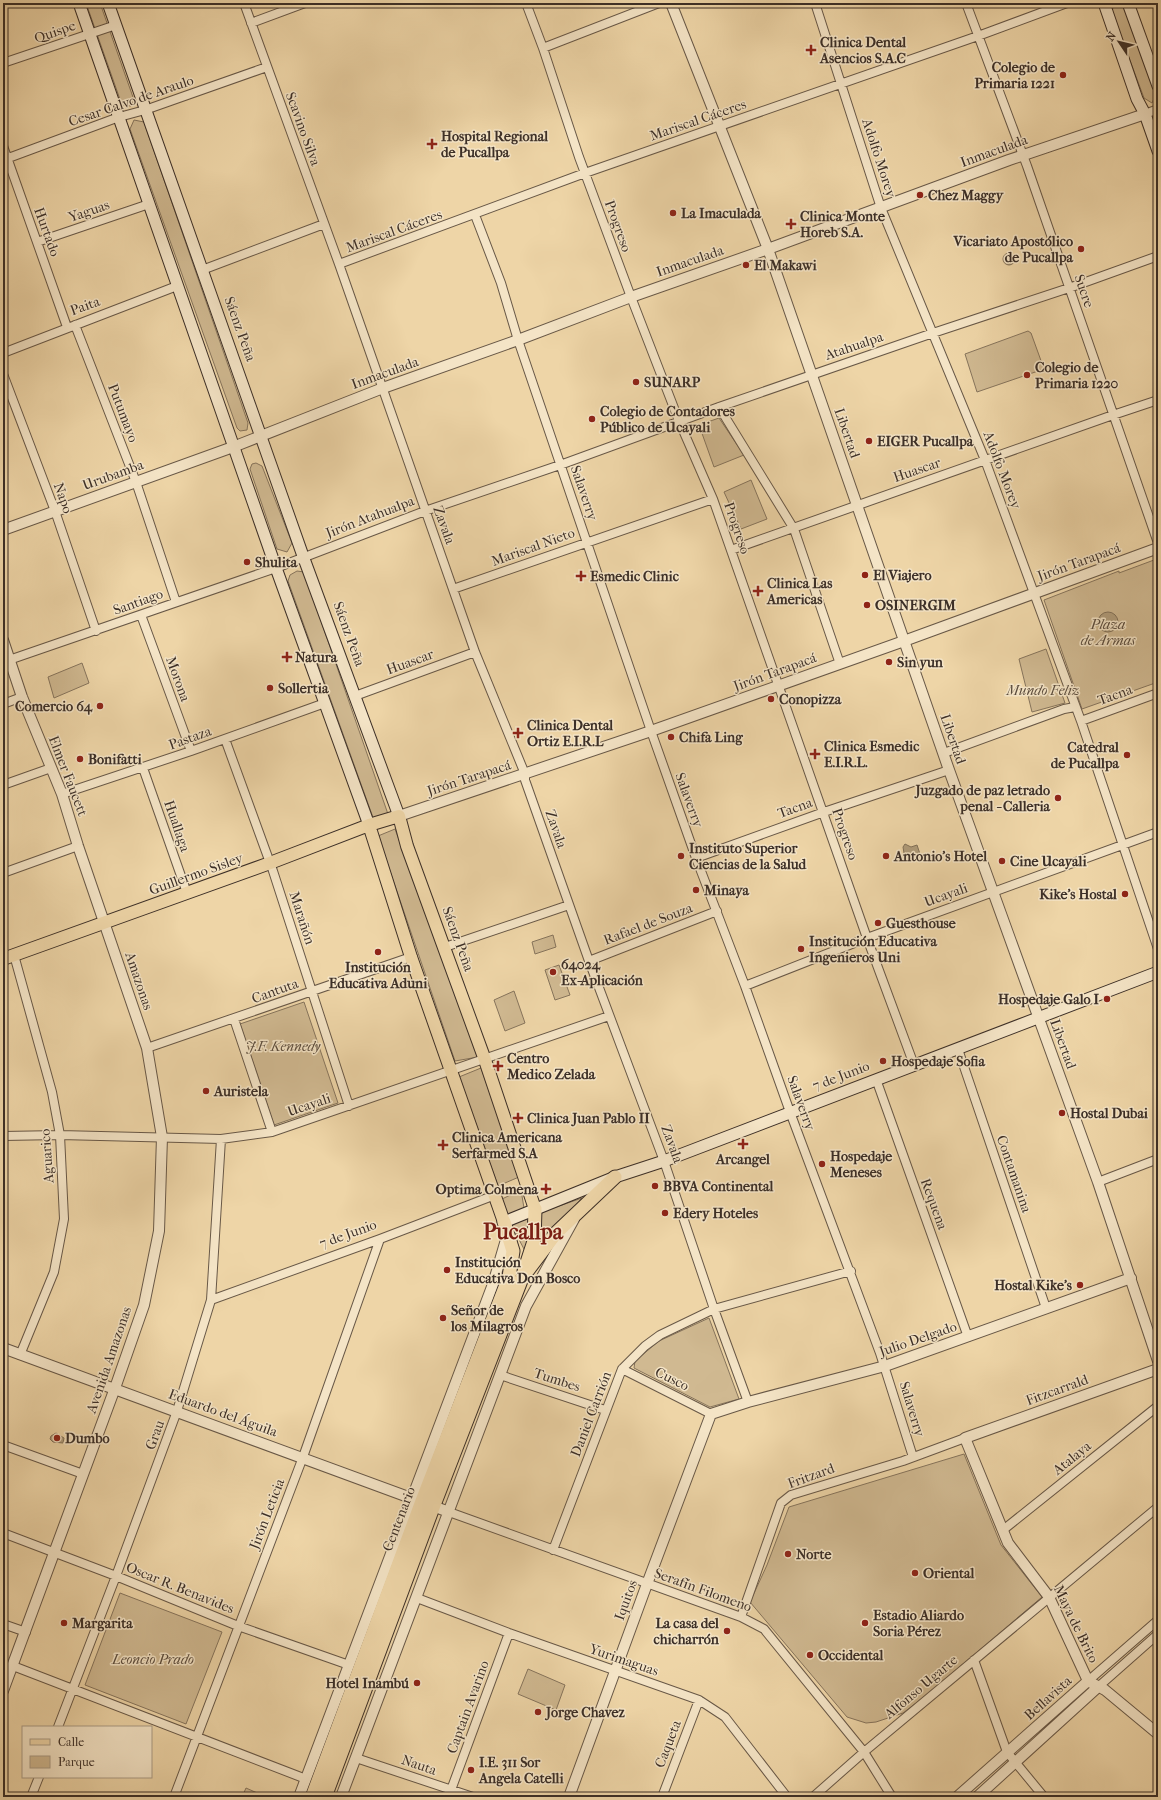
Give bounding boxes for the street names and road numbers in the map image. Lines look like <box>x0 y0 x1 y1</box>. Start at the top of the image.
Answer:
street label: Quispe <box>32 17 78 47</box>
street label: Cesar Calvo de Araulo <box>66 72 196 130</box>
street label: Scavino Silva <box>282 90 324 169</box>
street label: Mariscal Cáceres <box>647 96 749 144</box>
street label: Adolfo Morey <box>858 116 900 200</box>
street label: Inmaculada <box>958 131 1030 171</box>
street label: Yaguas <box>65 196 112 226</box>
street label: Progreso <box>601 198 635 254</box>
street label: Hurtado <box>30 205 64 259</box>
street label: Mariscal Cáceres <box>344 206 444 256</box>
street label: Inmaculada <box>654 241 726 280</box>
street label: Sucre <box>1070 272 1098 310</box>
street label: Paita <box>68 293 103 319</box>
street label: Sáenz Peña <box>220 294 260 364</box>
street label: Atahualpa <box>822 328 886 364</box>
street label: Inmaculada <box>349 353 421 393</box>
street label: Putumayo <box>104 381 142 445</box>
street label: Libertad <box>831 406 864 461</box>
street label: Adolfo Morey <box>979 428 1025 512</box>
street label: Huascar <box>891 454 943 486</box>
street label: Urubamba <box>80 456 146 494</box>
street label: Salaverry <box>567 463 601 523</box>
street label: Napo <box>50 480 76 516</box>
street label: Jirón Atahualpa <box>322 492 417 542</box>
street label: Progreso <box>720 500 754 556</box>
street label: Zavala <box>429 504 459 547</box>
street label: Mariscal Nieto <box>489 524 577 570</box>
street label: Jirón Tarapacá <box>1034 539 1123 585</box>
street label: Santiago <box>111 585 165 619</box>
street label: Sáenz Peña <box>329 599 369 669</box>
street label: Huascar <box>384 646 436 678</box>
street label: Jirón Tarapacá <box>730 649 819 695</box>
street label: Morona <box>162 654 194 705</box>
street label: Tacna <box>1095 681 1135 709</box>
street label: Libertad <box>937 712 970 767</box>
street label: Pastaza <box>166 722 214 754</box>
street label: Elmer Faucett <box>45 733 91 819</box>
street label: Jirón Tarapacá <box>424 756 514 800</box>
street label: Salaverry <box>671 770 707 830</box>
street label: Tacna <box>775 794 815 822</box>
street label: Huallaga <box>160 798 194 855</box>
street label: Progreso <box>828 806 862 862</box>
street label: Zavala <box>542 808 571 851</box>
street label: Guillermo Sisley <box>147 849 246 899</box>
street label: Ucayali <box>922 879 970 911</box>
street label: Marañón <box>285 889 319 947</box>
street label: Rafael de Souza <box>601 899 695 949</box>
street label: Sáenz Peña <box>438 904 478 974</box>
street label: Amazonas <box>121 949 157 1012</box>
street label: Cantuta <box>249 975 301 1007</box>
street label: Libertad <box>1046 1017 1080 1072</box>
street label: 7 de Junio <box>810 1057 872 1095</box>
street label: Salaverry <box>783 1073 819 1133</box>
street label: Ucayali <box>285 1090 333 1120</box>
street label: Zavala <box>657 1123 687 1166</box>
street label: Aguarico <box>37 1128 57 1185</box>
street label: Contamanina <box>993 1133 1035 1216</box>
street label: Requena <box>917 1176 951 1233</box>
street label: 7 de Junio <box>317 1216 379 1252</box>
street label: Avenida Amazonas <box>82 1304 135 1417</box>
street label: Julio Delgado <box>876 1318 959 1361</box>
street label: Tumbes <box>532 1364 582 1396</box>
street label: Cusco <box>652 1364 692 1394</box>
street label: Daniel Carrión <box>567 1369 615 1459</box>
street label: Fitzcarrald <box>1023 1371 1091 1409</box>
street label: Salaverry <box>896 1379 929 1439</box>
street label: Eduardo del Águila <box>166 1384 281 1441</box>
street label: Grau <box>142 1418 168 1452</box>
street label: Atalaya <box>1049 1437 1095 1479</box>
street label: Fritzard <box>785 1460 837 1492</box>
street label: Jirón Leticia <box>245 1476 288 1553</box>
street label: Centenario <box>379 1484 419 1554</box>
street label: Oscar R. Benavides <box>123 1559 237 1617</box>
street label: Serafín Filomeno <box>652 1564 754 1616</box>
street label: Iquitos <box>611 1577 641 1623</box>
street label: Maya de Brito <box>1050 1582 1102 1666</box>
street label: Yurimaguas <box>586 1640 661 1680</box>
street label: Alfonso Ugarte <box>880 1651 961 1723</box>
street label: Captain Avarino <box>443 1658 493 1756</box>
street label: Bellavista <box>1021 1672 1076 1724</box>
street label: Caqueta <box>651 1717 685 1770</box>
street label: Nauta <box>399 1751 439 1779</box>

